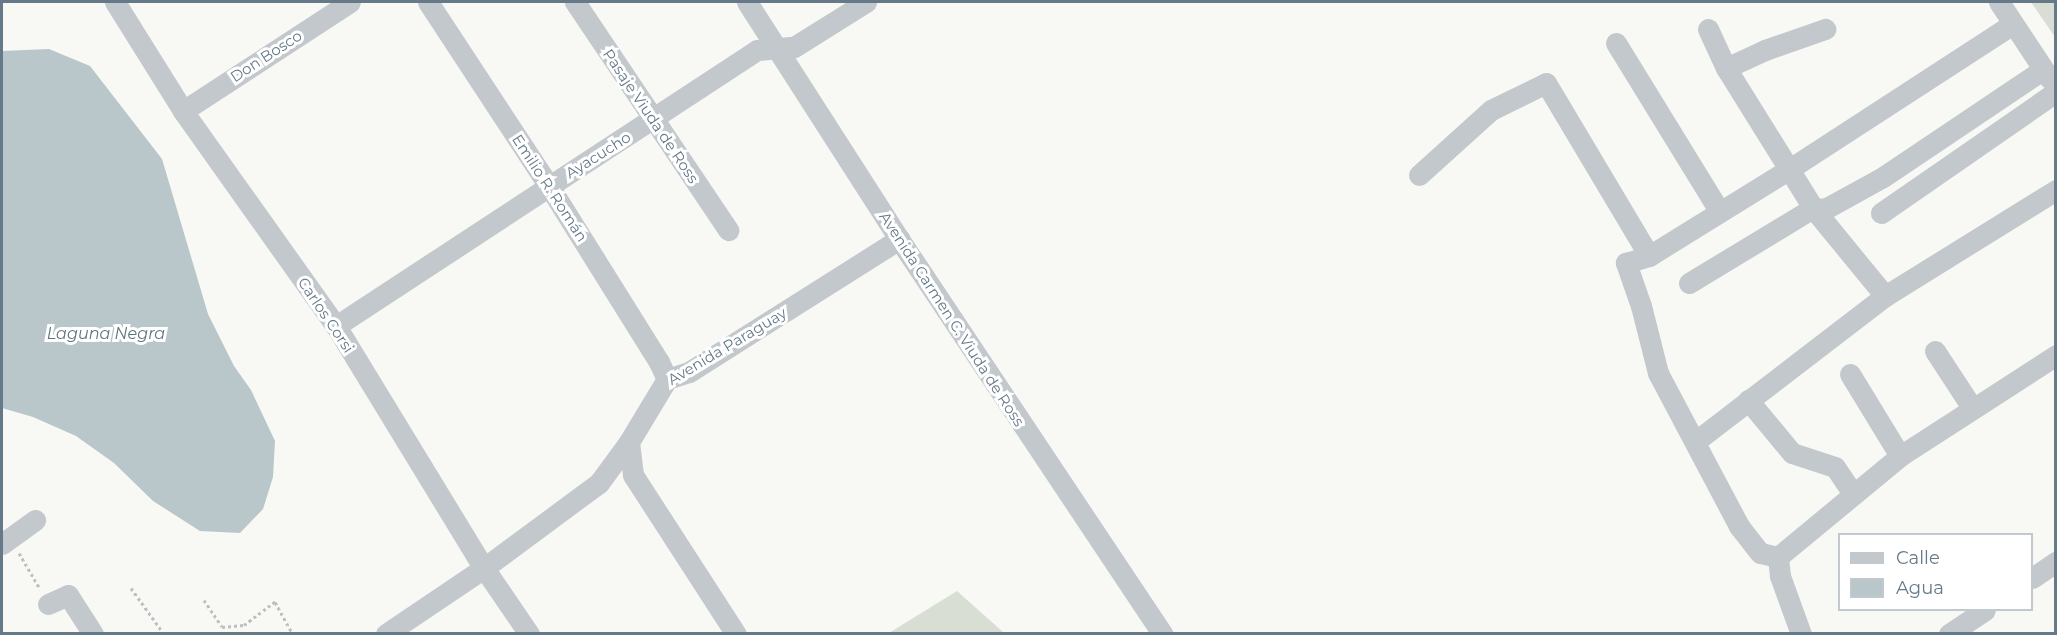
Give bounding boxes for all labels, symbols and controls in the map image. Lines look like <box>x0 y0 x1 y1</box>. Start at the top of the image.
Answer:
street label: Don Bosco <box>227 26 305 86</box>
street label: Pasaje Viuda de Ross <box>599 45 703 187</box>
street label: Ayacucho <box>562 128 634 182</box>
street label: Emilio R. Román <box>509 131 591 245</box>
street label: Avenida Carmen C. Viuda de Ross <box>876 208 1028 430</box>
street label: Carlos Corsi <box>294 274 358 356</box>
street label: Avenida Paraguay <box>664 303 790 389</box>
water label: Laguna Negra <box>47 324 165 344</box>
legend <box>1838 533 2033 611</box>
text: Calle <box>1896 547 1940 569</box>
text: Agua <box>1896 577 1944 599</box>

